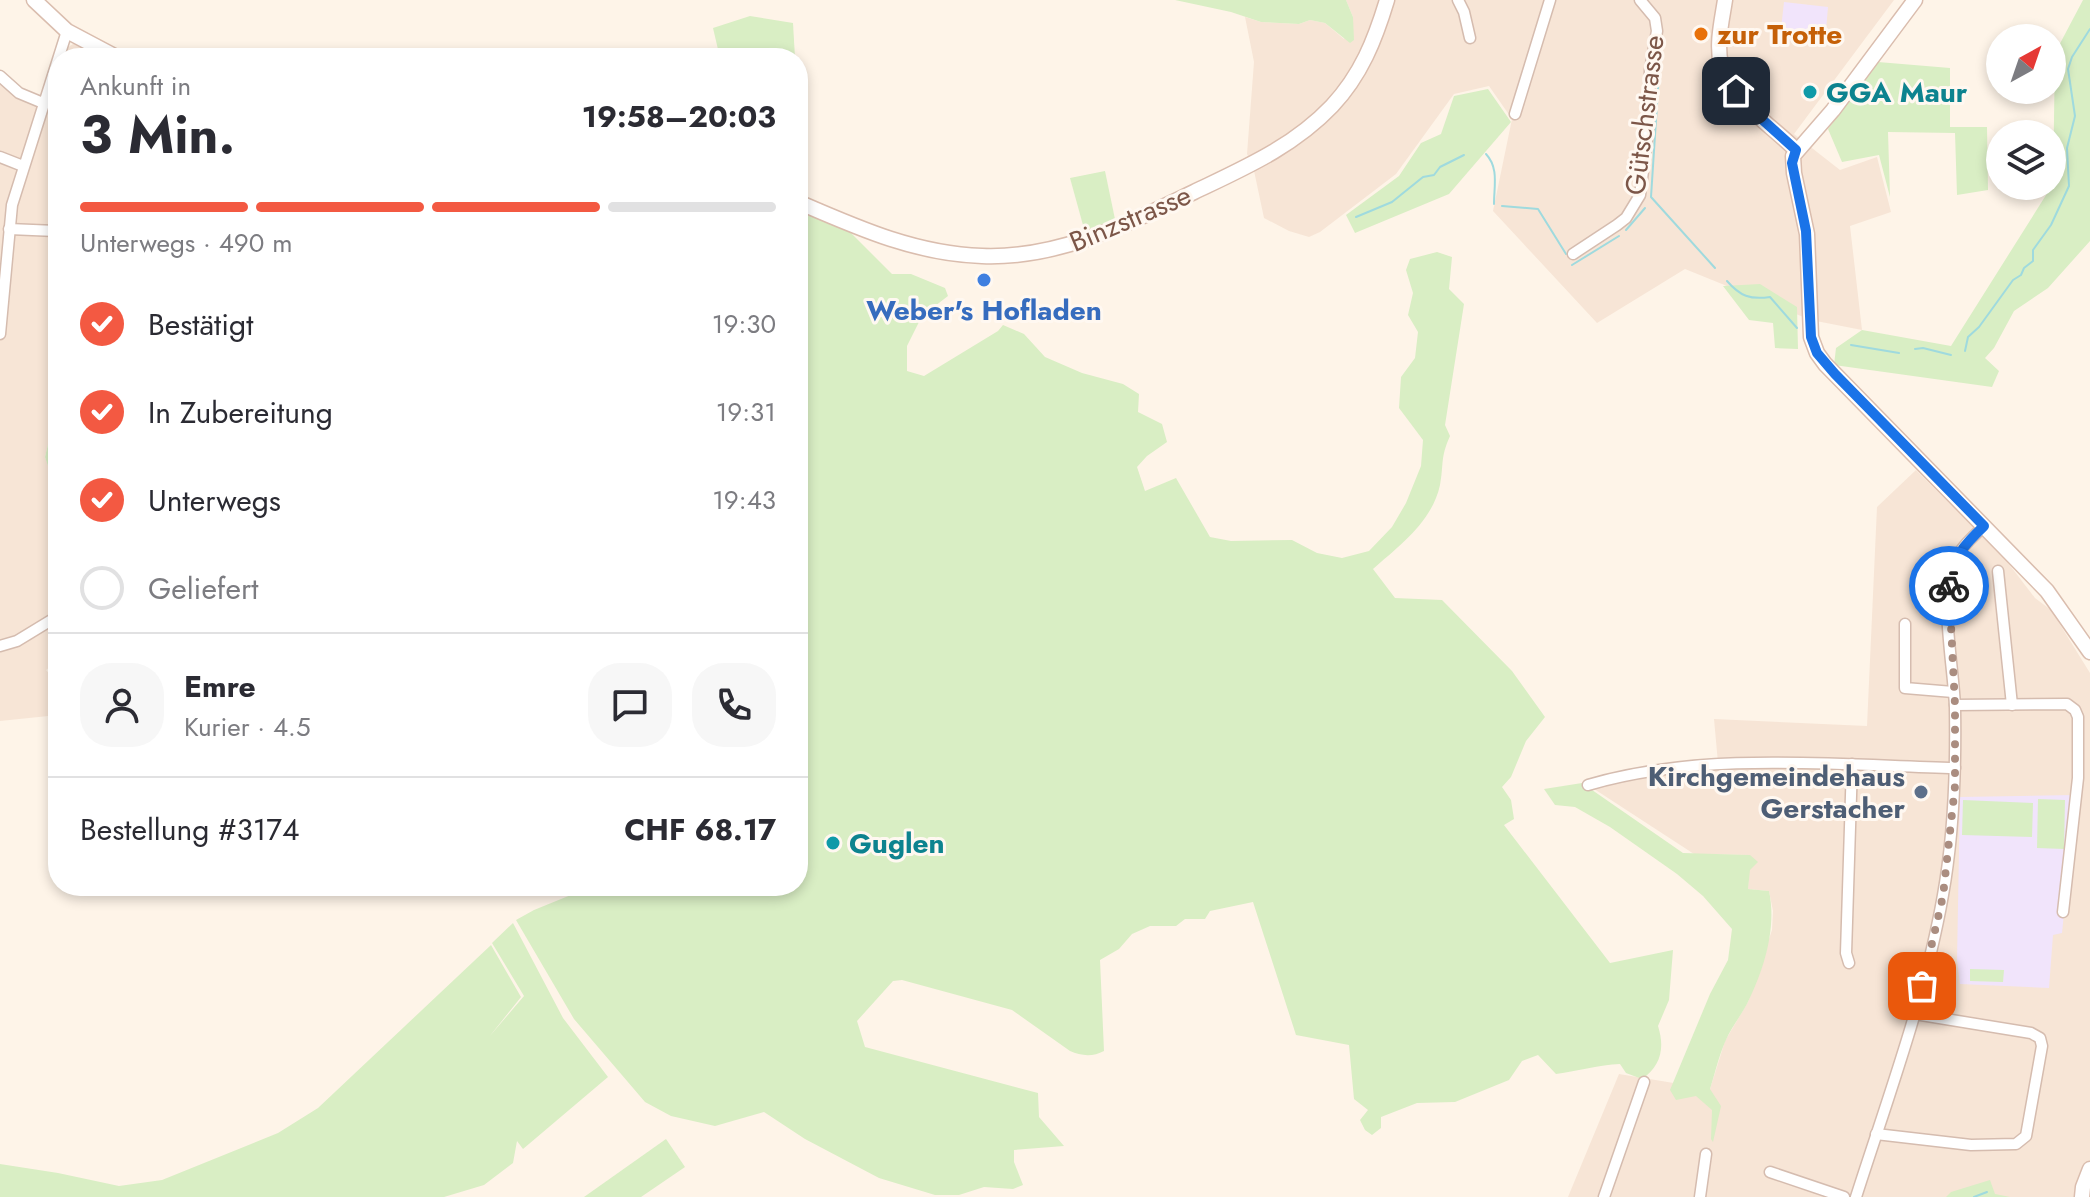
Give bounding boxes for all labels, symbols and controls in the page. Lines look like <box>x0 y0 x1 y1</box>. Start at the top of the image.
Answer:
place label: zur Trotte <box>1717 14 1842 55</box>
north arrow <box>1986 24 2066 104</box>
map controls <box>1986 24 2066 200</box>
marker: zur Trotte <box>1692 25 1710 43</box>
street label: Gütschstrasse <box>1614 33 1675 197</box>
pin <box>1702 57 1770 125</box>
text: Ankunft in <box>80 67 191 105</box>
icon: home <box>1714 69 1758 113</box>
place label: GGA Maur <box>1826 72 1968 113</box>
marker: GGA Maur <box>1801 83 1819 101</box>
text: 19:58–20:03 <box>582 95 776 138</box>
text: 3 Min. <box>80 97 235 173</box>
button: layers <box>1986 120 2066 200</box>
street label: Binzstrasse <box>1063 174 1197 262</box>
text: Unterwegs · 490 m <box>80 224 292 262</box>
marker: Weber's Hofladen <box>975 271 993 289</box>
place label: Weber's Hofladen <box>866 290 1102 331</box>
icon: check <box>80 302 124 346</box>
text: Bestätigt <box>148 303 253 346</box>
text: 19:30 <box>712 305 776 343</box>
icon: check <box>80 390 124 434</box>
text: In Zubereitung <box>148 391 333 434</box>
text: 19:31 <box>716 393 776 431</box>
icon: check <box>80 478 124 522</box>
text: Unterwegs <box>148 479 281 522</box>
text: 19:43 <box>712 481 776 519</box>
courier <box>1909 546 1989 626</box>
icon: bike <box>1927 564 1971 608</box>
text: Geliefert <box>148 567 258 610</box>
button: person <box>80 663 164 747</box>
button: chat <box>588 663 672 747</box>
button: phone <box>692 663 776 747</box>
text: Emre <box>184 665 256 708</box>
text: Kurier · 4.5 <box>184 708 311 746</box>
place label: Kirchgemeindehaus Gerstacher <box>1648 756 1905 829</box>
marker: Kirchgemeindehaus Gerstacher <box>1912 783 1930 801</box>
text: Bestellung #3174 <box>80 808 300 851</box>
text: CHF 68.17 <box>624 808 776 851</box>
place label: Guglen <box>849 823 945 864</box>
marker: Guglen <box>824 834 842 852</box>
pin <box>1888 952 1956 1020</box>
icon: bag <box>1900 964 1944 1008</box>

